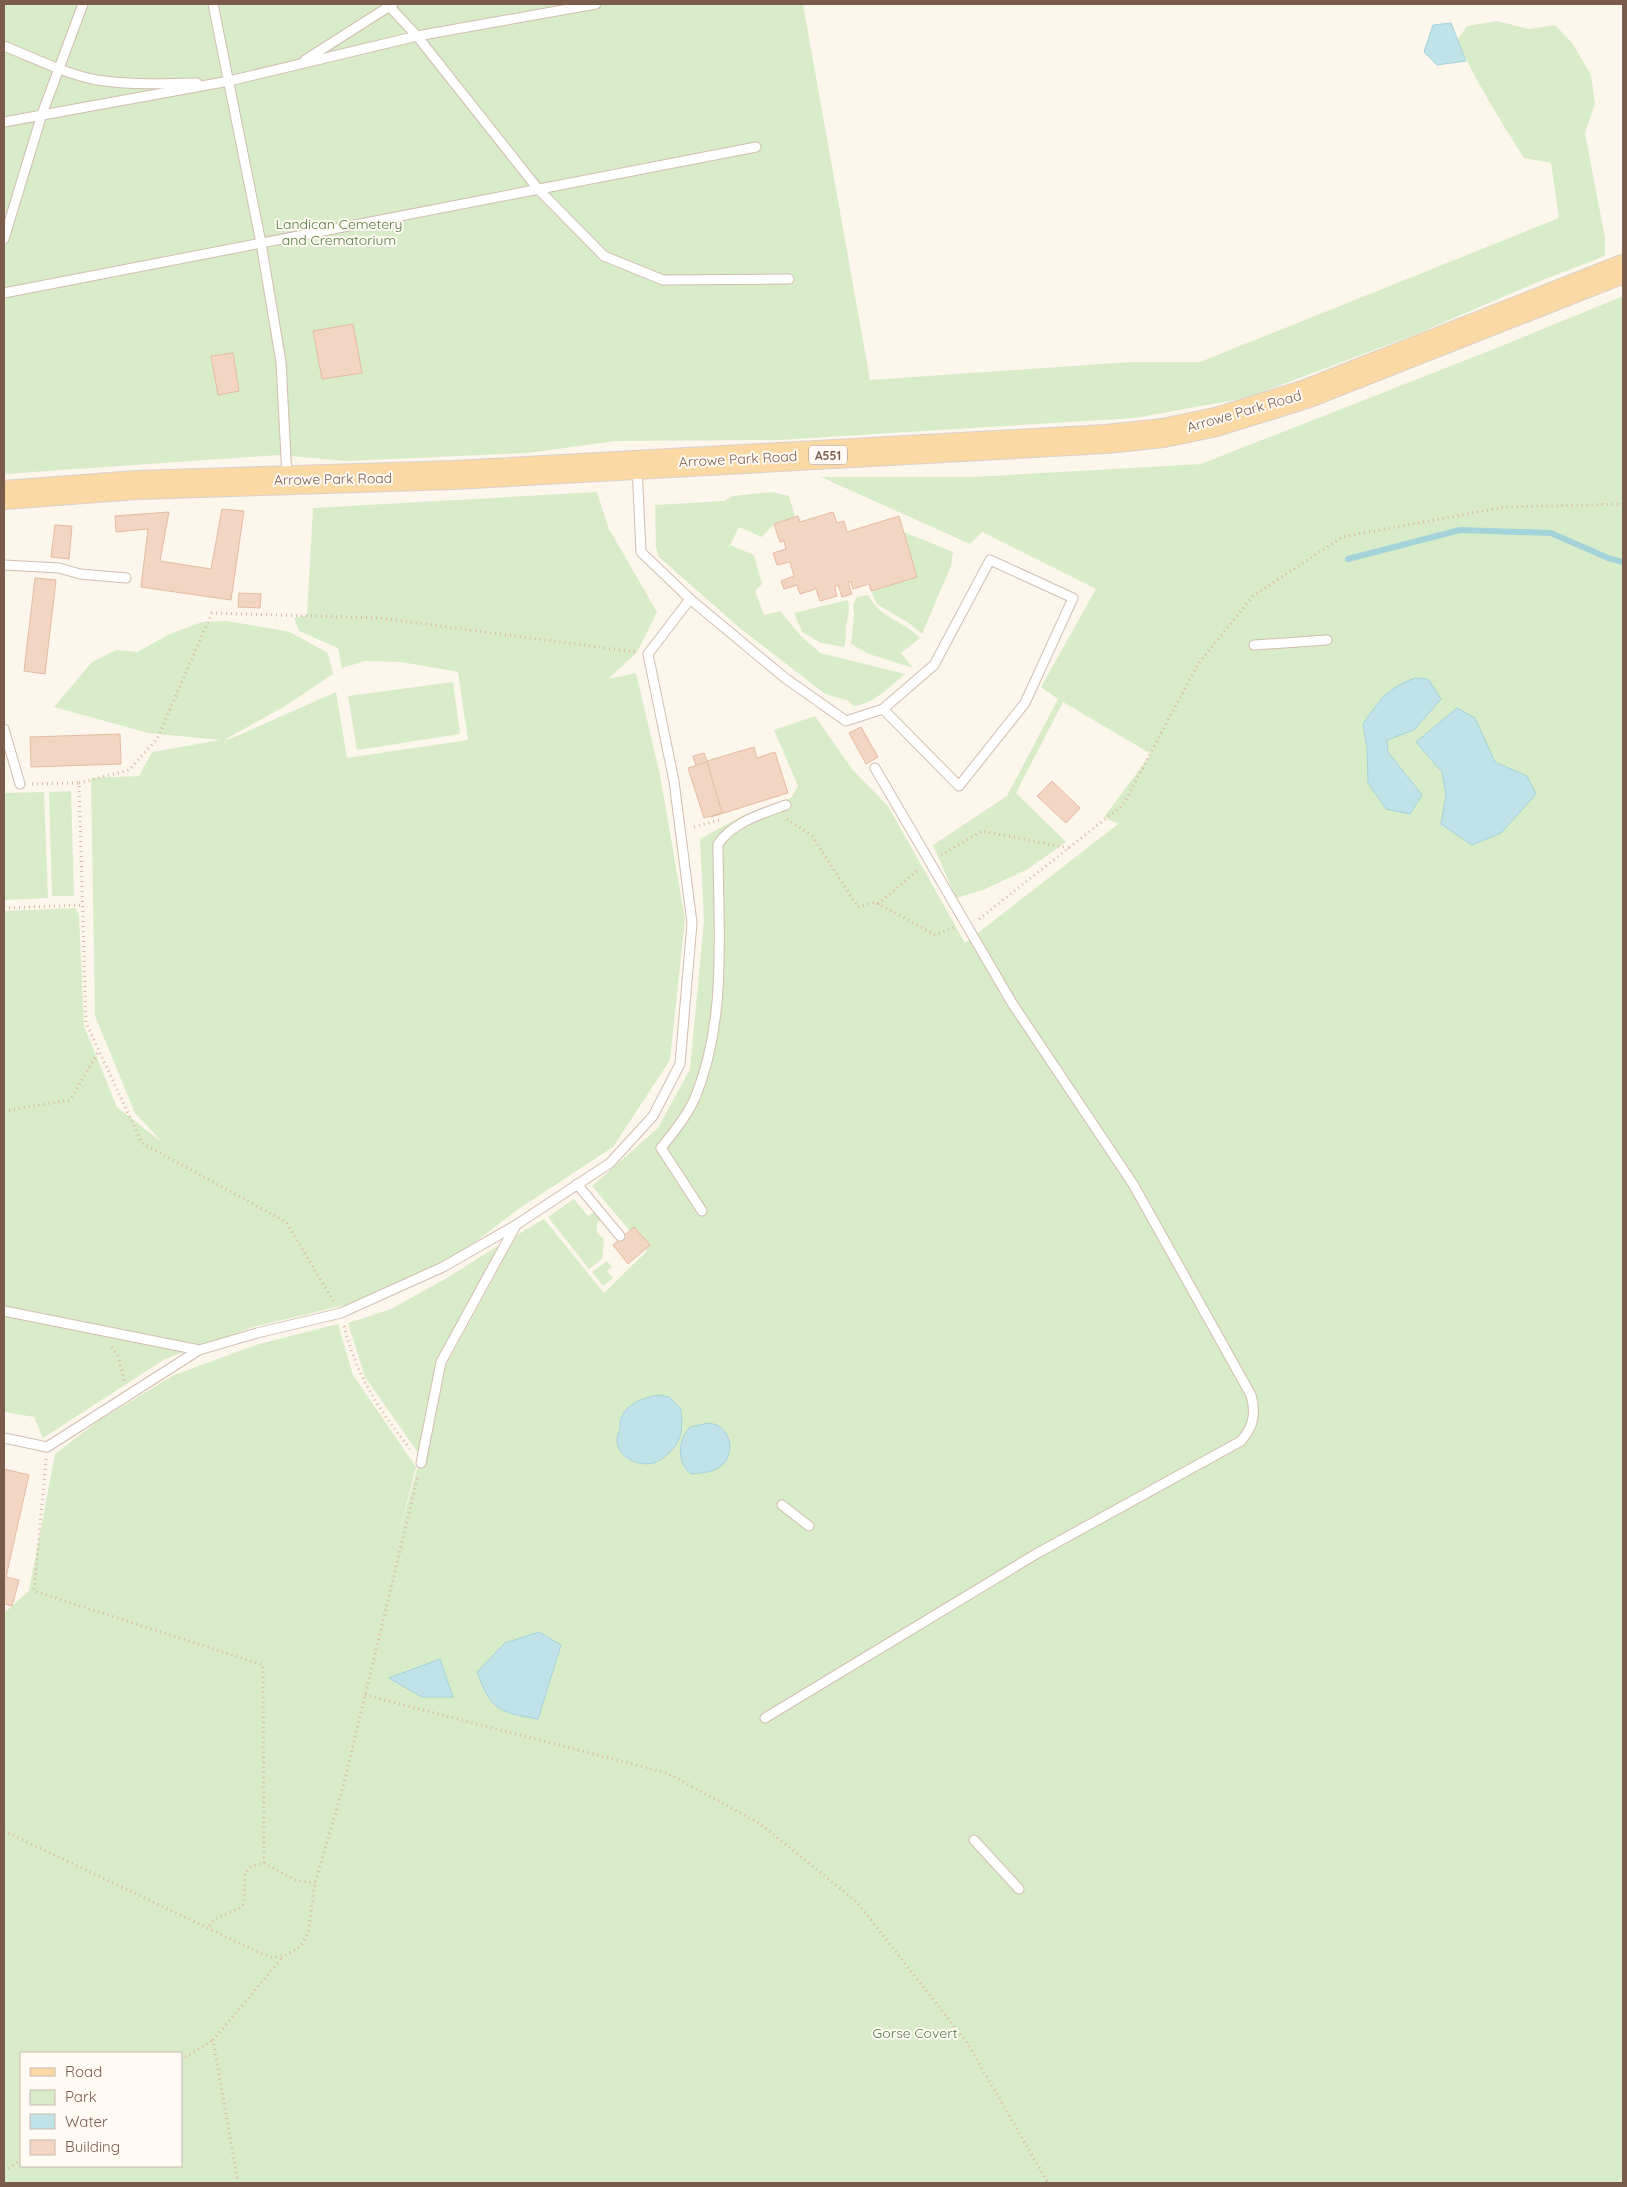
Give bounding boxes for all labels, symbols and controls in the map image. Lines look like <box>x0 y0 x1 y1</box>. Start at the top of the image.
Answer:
park label: Landican Cemetery and Crematorium <box>276 215 402 249</box>
street label: Arrowe Park Road <box>1185 386 1303 436</box>
road number: A551 <box>809 446 847 464</box>
street label: Arrowe Park Road <box>678 447 798 471</box>
street label: Arrowe Park Road <box>274 469 392 489</box>
park label: Gorse Covert <box>873 2024 958 2042</box>
legend <box>20 2052 182 2167</box>
text: Road <box>65 2062 102 2081</box>
text: Park <box>65 2087 97 2106</box>
text: Water <box>65 2112 108 2131</box>
text: Building <box>65 2137 120 2156</box>

